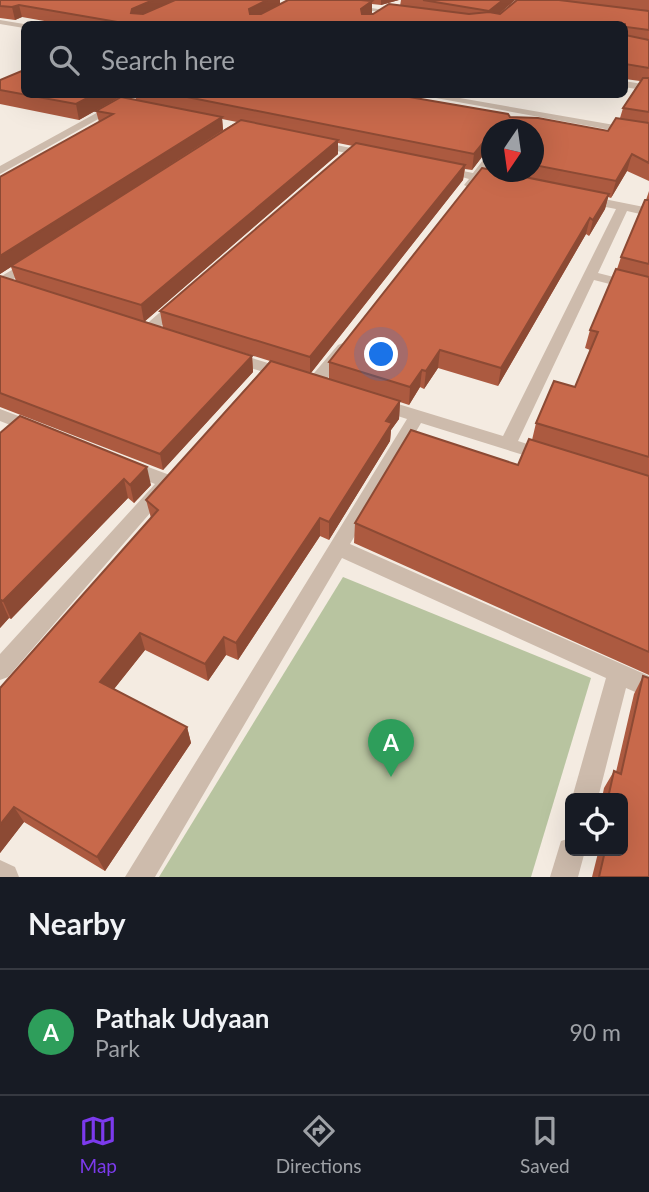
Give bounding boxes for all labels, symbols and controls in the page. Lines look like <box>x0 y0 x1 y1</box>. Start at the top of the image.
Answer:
search box <box>21 21 628 98</box>
icon: search <box>45 41 83 79</box>
text: Search here <box>101 44 235 76</box>
north arrow <box>481 119 544 182</box>
your location <box>364 337 398 371</box>
pin: A <box>368 719 414 777</box>
map controls <box>565 793 628 856</box>
button: locate <box>565 793 628 856</box>
text: Nearby <box>28 905 126 941</box>
text: Pathak Udyaan <box>95 1002 270 1034</box>
text: A <box>43 1018 59 1046</box>
text: 90 m <box>570 1018 621 1046</box>
text: Park <box>95 1034 140 1062</box>
tab: Map <box>79 1112 117 1177</box>
tab: Directions <box>276 1112 362 1177</box>
tab: Saved <box>520 1112 570 1177</box>

